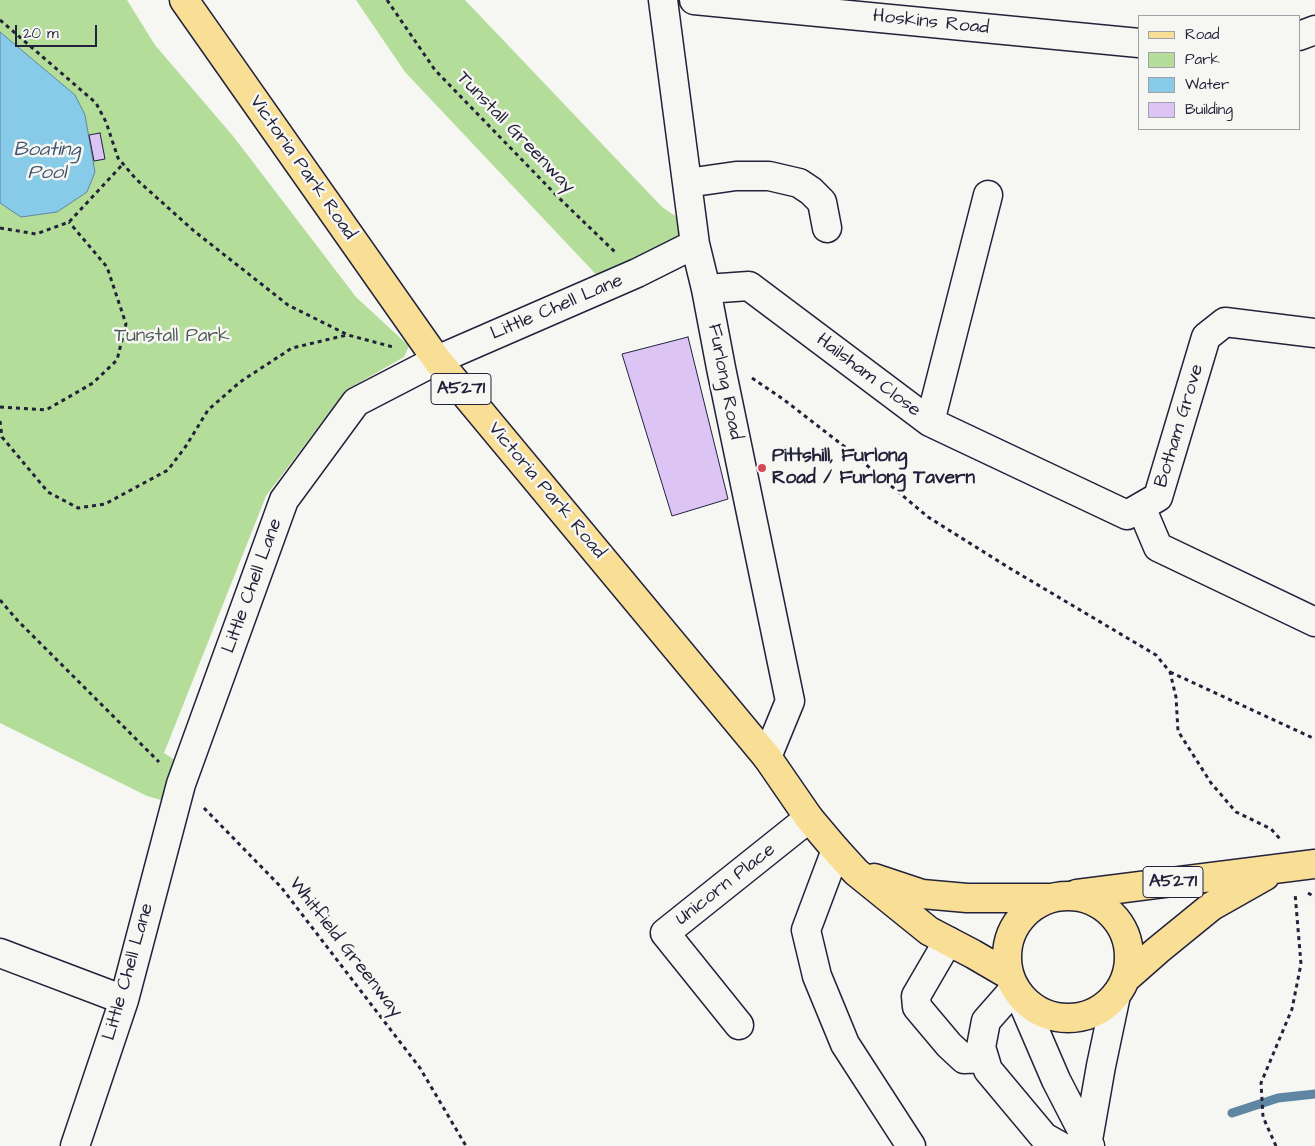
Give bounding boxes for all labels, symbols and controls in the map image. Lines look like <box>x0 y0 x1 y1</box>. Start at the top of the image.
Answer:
street label: Hoskins Road <box>872 6 990 40</box>
scale bar <box>18 15 100 47</box>
legend <box>1138 15 1300 130</box>
text: 20 m <box>23 23 59 44</box>
text: Road <box>1185 24 1219 45</box>
text: Park <box>1185 49 1220 70</box>
street label: Tunstall Greenway <box>451 67 579 199</box>
text: Water <box>1185 74 1229 95</box>
street label: Victoria Park Road <box>244 91 360 245</box>
text: Building <box>1185 99 1233 120</box>
water label: Boating Pool <box>13 139 81 186</box>
street label: Little Chell Lane <box>487 270 627 346</box>
street label: Furlong Road <box>702 322 746 442</box>
park label: Tunstall Park <box>114 326 230 348</box>
street label: Hailsham Close <box>811 329 925 423</box>
street label: Botham Grove <box>1150 362 1210 490</box>
road number: A5271 <box>431 374 491 404</box>
street label: Victoria Park Road <box>482 418 610 564</box>
place label: Pittshill, Furlong Road / Furlong Tavern <box>772 446 975 490</box>
marker: Pittshill, Furlong Road / Furlong Tavern <box>756 462 768 474</box>
street label: Little Chell Lane <box>218 516 288 656</box>
street label: Unicorn Place <box>672 839 780 931</box>
road number: A5271 <box>1143 866 1203 898</box>
street label: Whitfield Greenway <box>283 873 407 1023</box>
street label: Little Chell Lane <box>99 901 159 1043</box>

